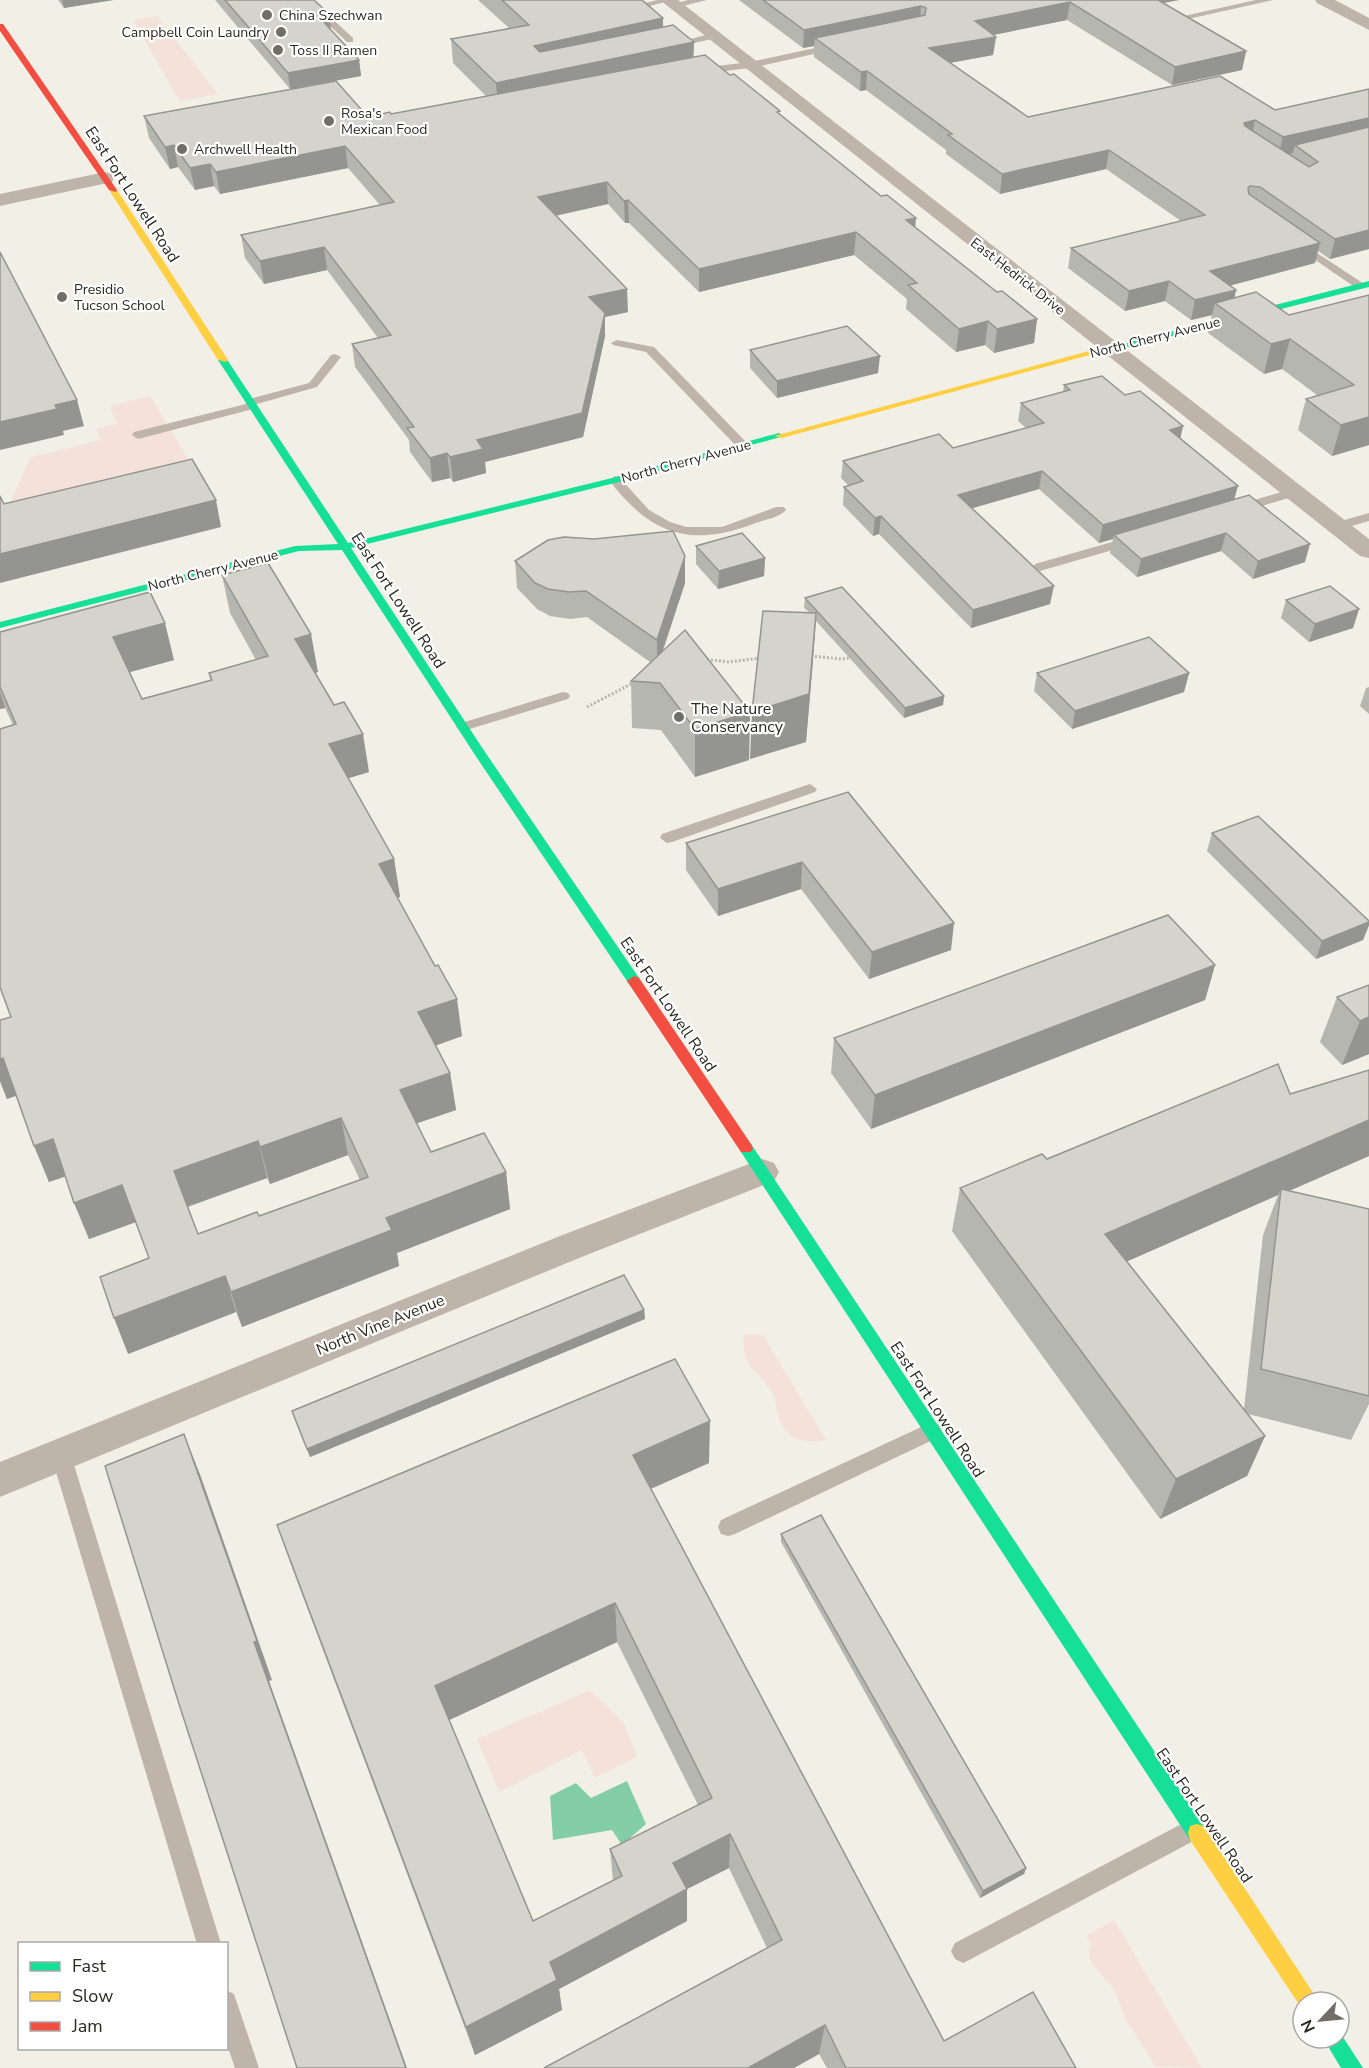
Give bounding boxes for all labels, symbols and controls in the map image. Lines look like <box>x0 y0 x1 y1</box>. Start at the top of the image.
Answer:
place label: China Szechwan <box>279 6 382 25</box>
marker: China Szechwan <box>260 8 274 22</box>
place label: Campbell Coin Laundry <box>122 23 270 42</box>
marker: Campbell Coin Laundry <box>274 25 288 39</box>
place label: Toss II Ramen <box>290 41 377 60</box>
marker: Toss II Ramen <box>271 43 285 57</box>
place label: Rosa's Mexican Food <box>341 104 428 139</box>
marker: Rosa's Mexican Food <box>322 114 336 128</box>
street label: East Fort Lowell Road <box>80 122 184 267</box>
place label: Archwell Health <box>194 140 297 159</box>
marker: Archwell Health <box>175 142 189 156</box>
street label: East Hedrick Drive <box>966 233 1069 319</box>
place label: Presidio Tucson School <box>74 280 165 315</box>
marker: Presidio Tucson School <box>55 290 69 304</box>
street label: North Cherry Avenue <box>1088 312 1222 363</box>
street label: North Cherry Avenue <box>619 435 753 488</box>
street label: East Fort Lowell Road <box>346 528 450 673</box>
street label: North Cherry Avenue <box>146 545 280 596</box>
place label: The Nature Conservancy <box>691 698 784 738</box>
marker: The Nature Conservancy <box>672 710 686 724</box>
street label: East Fort Lowell Road <box>615 933 722 1076</box>
street label: North Vine Avenue <box>313 1289 448 1361</box>
street label: East Fort Lowell Road <box>885 1337 989 1482</box>
street label: East Fort Lowell Road <box>1151 1744 1258 1887</box>
legend <box>18 1942 228 2050</box>
text: Fast <box>72 1954 107 1978</box>
text: Slow <box>72 1984 113 2008</box>
north arrow <box>1291 1990 1351 2050</box>
text: Jam <box>71 2014 103 2038</box>
text: N <box>1296 2016 1321 2036</box>

